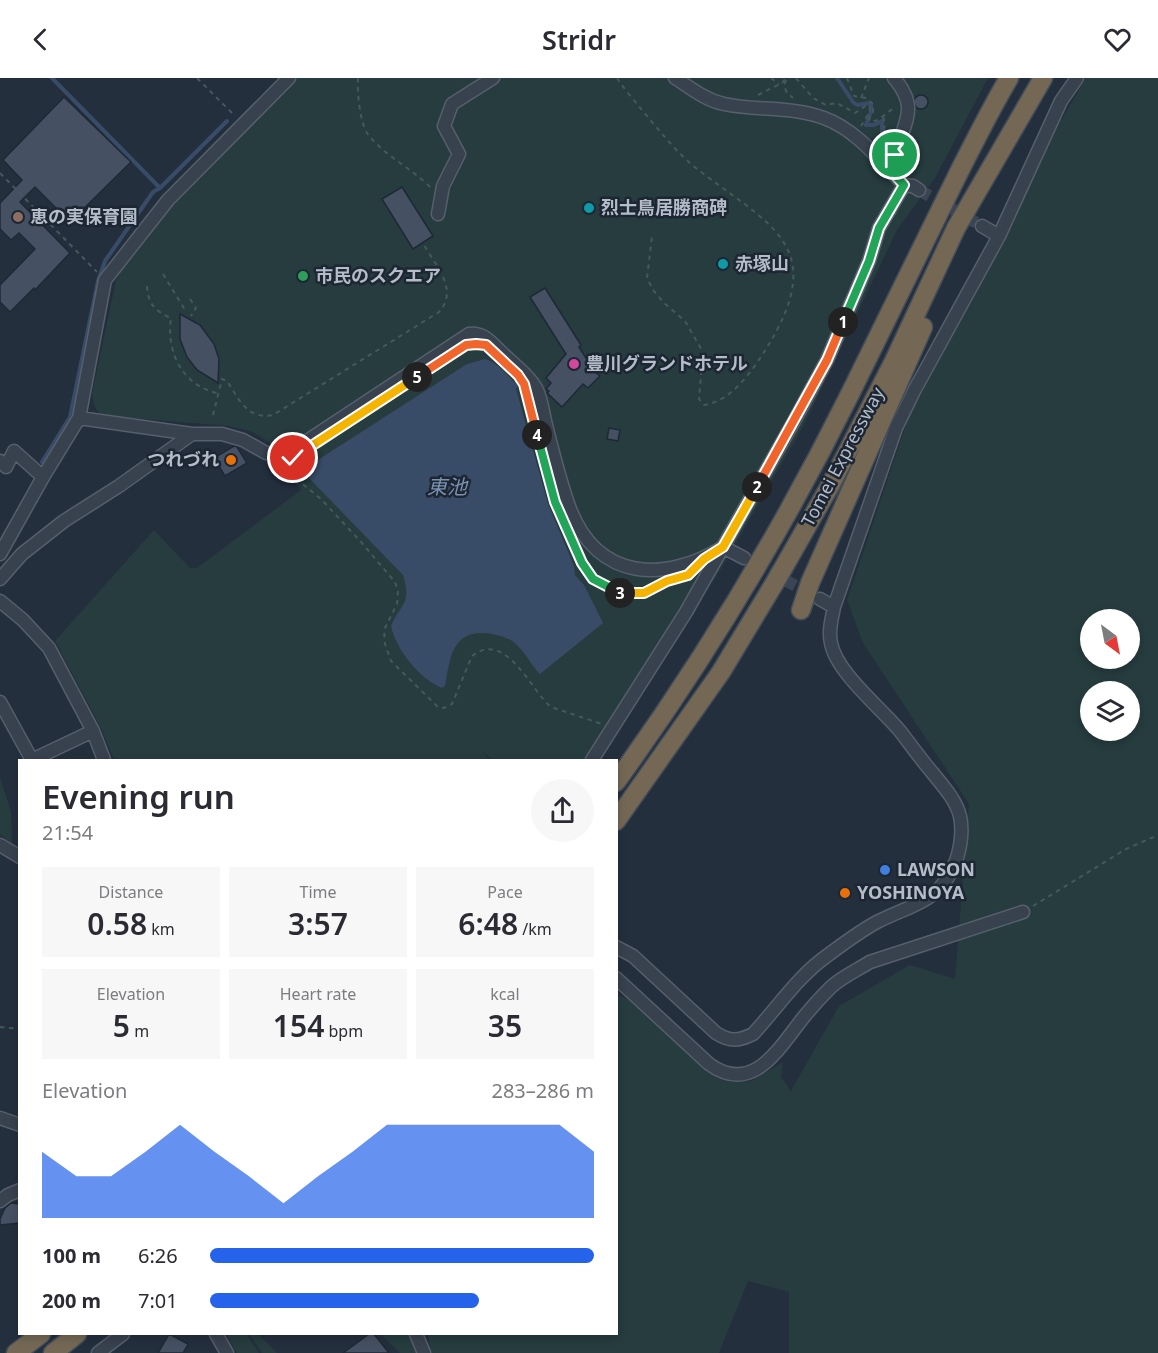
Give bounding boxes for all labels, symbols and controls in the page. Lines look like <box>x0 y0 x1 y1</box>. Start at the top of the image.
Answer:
text: Stridr <box>542 21 616 58</box>
icon: back <box>24 23 57 56</box>
icon: heart <box>1101 23 1134 56</box>
pin <box>869 129 920 180</box>
icon: arrive <box>878 138 911 171</box>
place label: 烈士鳥居勝商碑 <box>601 195 727 219</box>
marker: 烈士鳥居勝商碑 <box>582 201 596 215</box>
place label: 恵の実保育園 <box>30 204 138 228</box>
marker: 恵の実保育園 <box>11 210 25 224</box>
place label: 赤塚山 <box>735 251 789 275</box>
marker: 赤塚山 <box>716 257 730 271</box>
place label: 市民のスクエア <box>315 263 441 287</box>
marker: 市民のスクエア <box>296 269 310 283</box>
pin: 1 <box>828 307 858 337</box>
text: 1 <box>838 311 848 333</box>
place label: 豊川グランドホテル <box>586 351 748 375</box>
marker: 豊川グランドホテル <box>567 357 581 371</box>
pin: 5 <box>402 362 432 392</box>
text: 5 <box>412 366 422 388</box>
street label: Tomei Expressway <box>795 382 889 530</box>
pin: 4 <box>522 420 552 450</box>
text: 4 <box>532 424 542 446</box>
pin <box>267 432 318 483</box>
icon: check <box>276 441 309 474</box>
place label: つれづれ <box>147 447 219 471</box>
marker: つれづれ <box>224 453 238 467</box>
pin: 2 <box>742 472 772 502</box>
water label: 東池 <box>427 473 469 500</box>
text: 2 <box>752 476 762 498</box>
pin: 3 <box>605 578 635 608</box>
text: 3 <box>615 582 625 604</box>
north arrow <box>1080 609 1140 669</box>
map controls <box>1080 609 1140 741</box>
button: layers <box>1080 681 1140 741</box>
text: Evening run <box>42 774 235 819</box>
button: share <box>531 779 594 842</box>
text: 21:54 <box>42 819 93 846</box>
place label: LAWSON <box>897 857 975 881</box>
marker: LAWSON <box>878 863 892 877</box>
place label: YOSHINOYA <box>857 880 965 904</box>
text: Distance <box>99 881 163 903</box>
text: Time <box>299 881 337 903</box>
text: Pace <box>487 881 523 903</box>
marker: YOSHINOYA <box>838 886 852 900</box>
text: 0.58 <box>87 903 147 944</box>
text: 3:57 <box>288 903 348 944</box>
text: 6:48 <box>458 903 518 944</box>
text: km <box>147 918 175 940</box>
text: /km <box>518 918 552 940</box>
text: Elevation <box>97 983 165 1005</box>
text: Heart rate <box>280 983 356 1005</box>
text: kcal <box>490 983 520 1005</box>
text: 5 <box>113 1005 130 1046</box>
text: 154 <box>273 1005 324 1046</box>
text: 35 <box>488 1005 522 1046</box>
text: m <box>130 1020 149 1042</box>
text: bpm <box>324 1020 363 1042</box>
text: Elevation <box>42 1077 127 1104</box>
text: 283–286 m <box>491 1077 594 1104</box>
text: 100 m <box>42 1242 101 1269</box>
text: 6:26 <box>138 1242 178 1269</box>
text: 200 m <box>42 1287 101 1314</box>
text: 7:01 <box>138 1287 178 1314</box>

